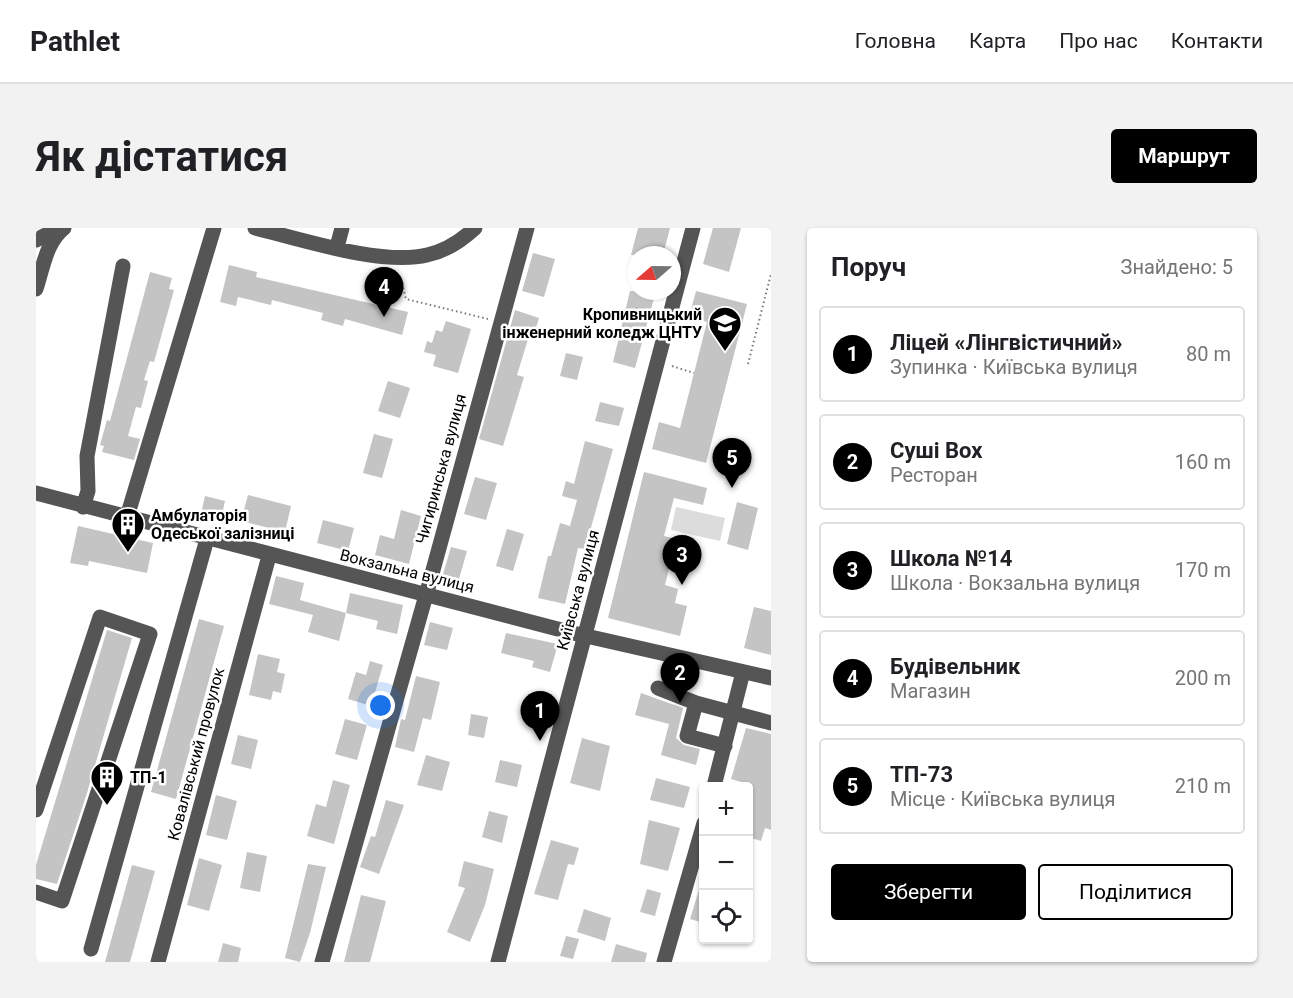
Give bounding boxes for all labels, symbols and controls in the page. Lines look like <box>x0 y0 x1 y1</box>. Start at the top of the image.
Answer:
text: Pathlet <box>30 25 120 58</box>
text: Головна <box>855 29 936 53</box>
text: Карта <box>969 29 1026 53</box>
text: Про нас <box>1059 29 1138 53</box>
text: Контакти <box>1171 29 1263 53</box>
button: Маршрут <box>1111 129 1257 183</box>
text: Як дістатися <box>36 132 288 181</box>
north arrow <box>627 246 681 300</box>
text: Поруч <box>831 252 906 282</box>
text: Знайдено: 5 <box>1121 255 1233 279</box>
pin: 4 <box>364 268 404 317</box>
place label: Кропивницький інженерний коледж ЦНТУ <box>502 305 702 342</box>
school or university icon: Кропивницький інженерний коледж ЦНТУ <box>707 305 743 352</box>
text: Ліцей «Лінгвістичний» <box>890 330 1123 355</box>
text: 1 <box>847 342 858 366</box>
text: 80 m <box>1186 342 1231 366</box>
text: Зупинка · Київська вулиця <box>890 355 1138 379</box>
street label: Чигиринська вулиця <box>412 392 470 546</box>
pin: 5 <box>712 438 752 488</box>
text: Суші Box <box>890 438 982 463</box>
text: 2 <box>847 450 858 474</box>
text: 160 m <box>1175 450 1231 474</box>
text: Ресторан <box>890 463 978 487</box>
building icon: Амбулаторія Одеської залізниці <box>110 506 146 553</box>
place label: Амбулаторія Одеської залізниці <box>151 506 294 543</box>
street label: Київська вулиця <box>553 528 603 652</box>
pin: 3 <box>662 536 702 585</box>
street label: Вокзальна вулиця <box>338 545 476 597</box>
text: Школа №14 <box>890 546 1012 571</box>
text: 3 <box>847 558 858 582</box>
text: 170 m <box>1175 558 1231 582</box>
text: Школа · Вокзальна вулиця <box>890 571 1140 595</box>
pin: 2 <box>660 654 700 703</box>
text: Будівельник <box>890 654 1020 679</box>
street label: Ковалівський провулок <box>164 665 228 843</box>
text: 4 <box>847 666 858 690</box>
text: 200 m <box>1175 666 1231 690</box>
text: Магазин <box>890 679 971 703</box>
your location <box>366 691 395 720</box>
pin: 1 <box>520 692 560 741</box>
building icon: ТП-1 <box>89 759 125 806</box>
text: ТП-73 <box>890 762 953 787</box>
place label: ТП-1 <box>130 768 167 787</box>
text: 5 <box>847 774 858 798</box>
text: 210 m <box>1175 774 1231 798</box>
map controls <box>699 782 753 944</box>
button: + <box>699 782 753 836</box>
text: Місце · Київська вулиця <box>890 787 1115 811</box>
button: − <box>699 836 753 890</box>
button: Зберегти <box>831 864 1026 920</box>
button: Поділитися <box>1038 864 1233 920</box>
button: locate <box>699 890 753 944</box>

